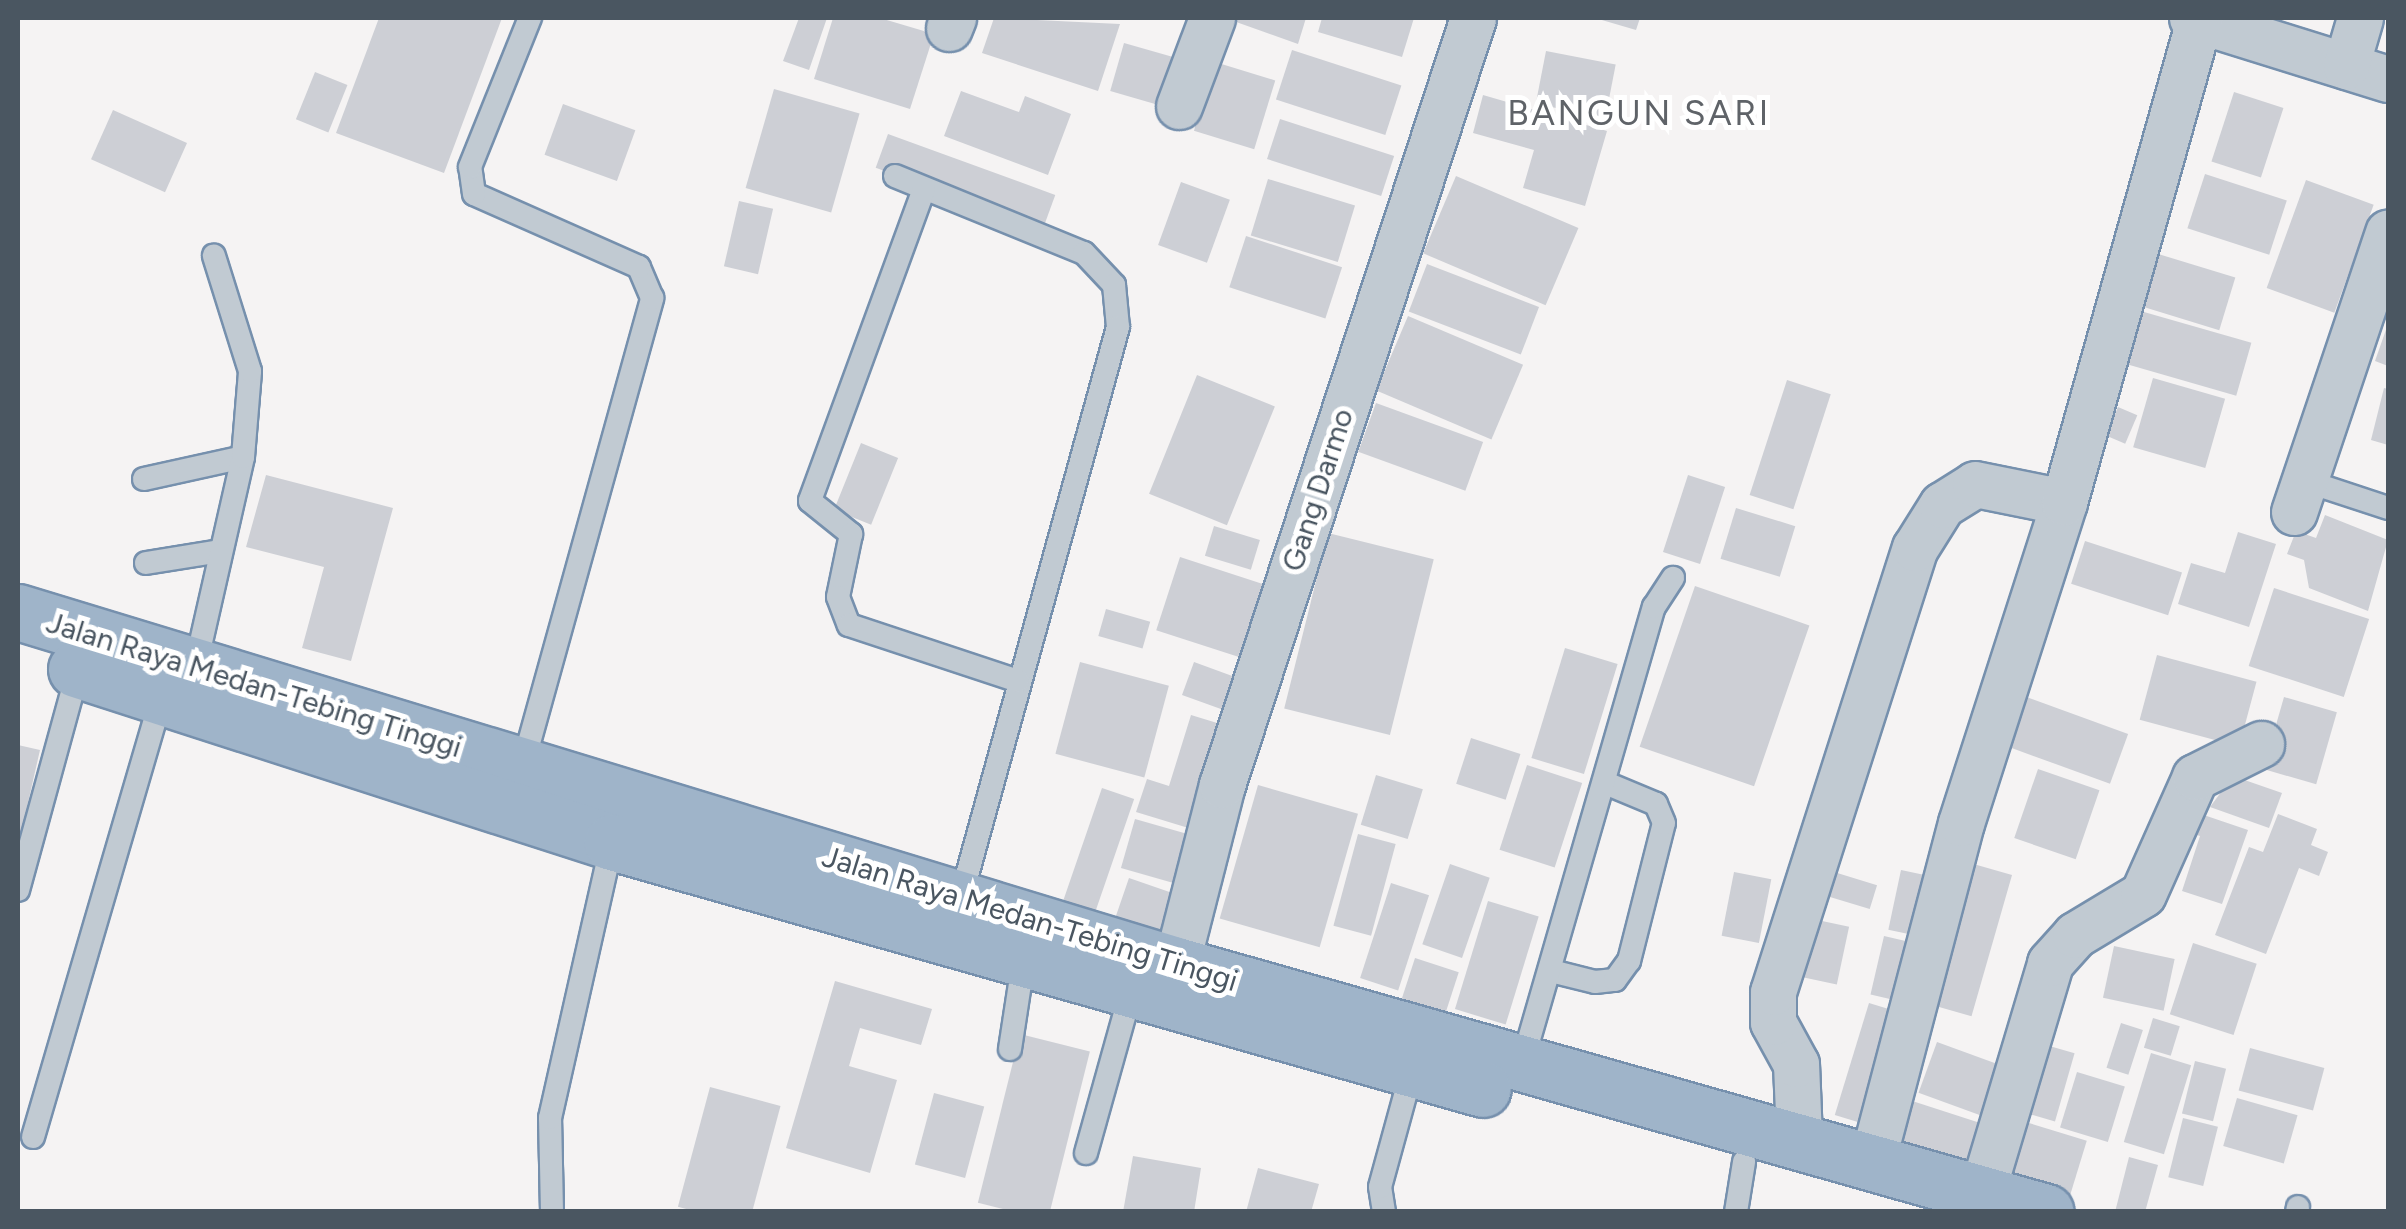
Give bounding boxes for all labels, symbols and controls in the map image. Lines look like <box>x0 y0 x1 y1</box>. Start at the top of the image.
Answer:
district label: BANGUN SARI <box>1507 92 1771 134</box>
street label: Gang Darmo <box>1275 404 1361 576</box>
street label: Jalan Raya Medan-Tebing Tinggi <box>42 605 466 765</box>
street label: Jalan Raya Medan-Tebing Tinggi <box>818 839 1242 999</box>

